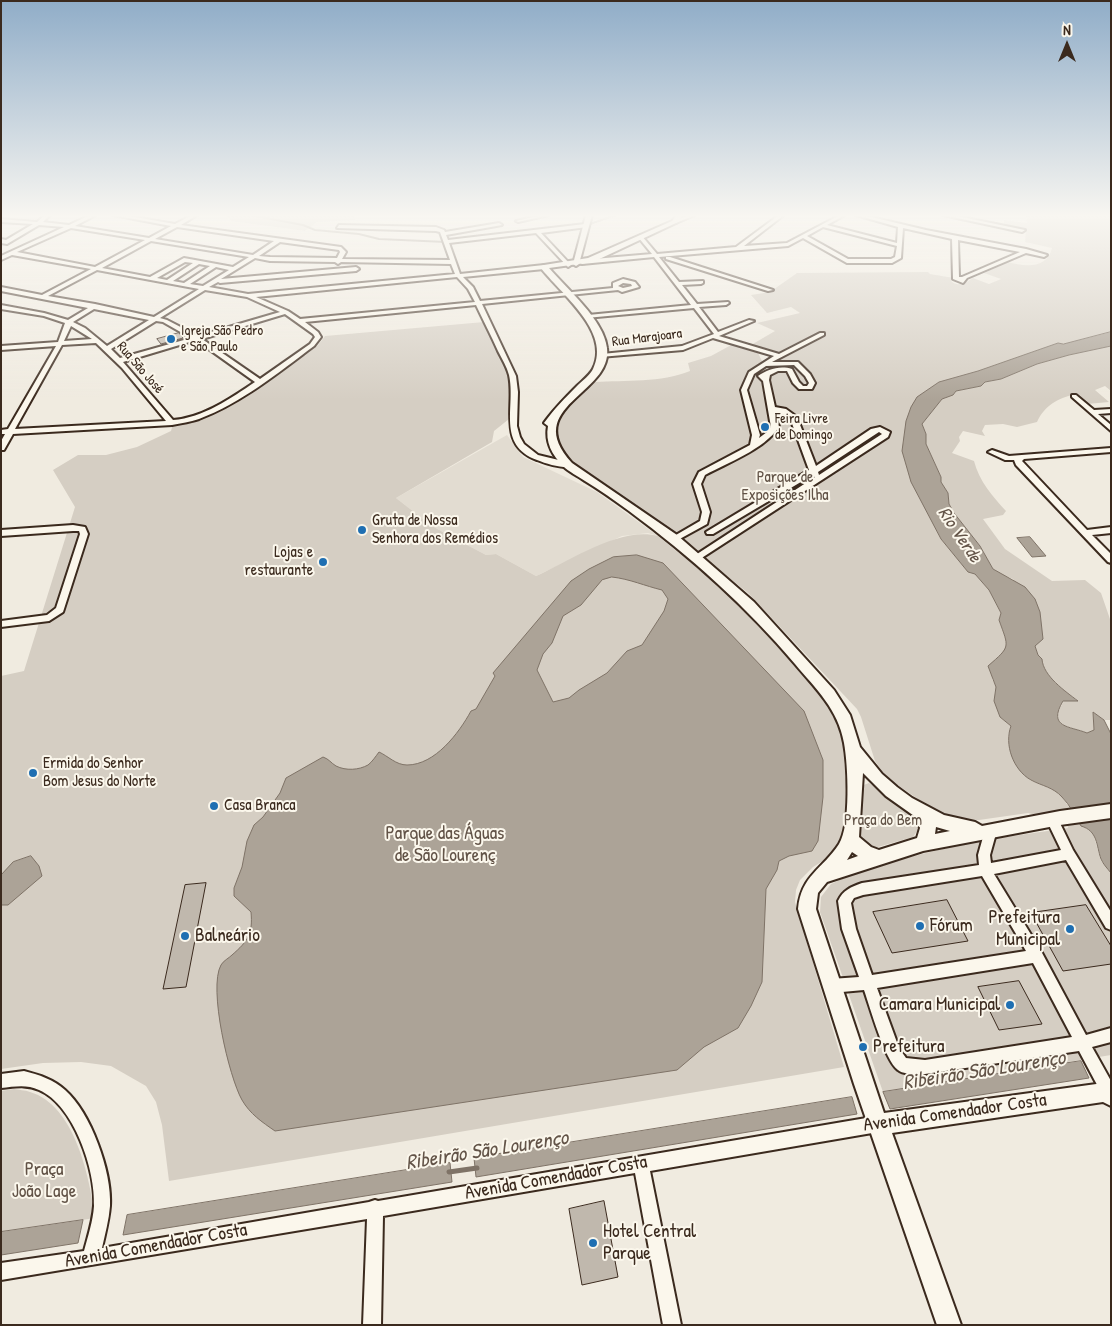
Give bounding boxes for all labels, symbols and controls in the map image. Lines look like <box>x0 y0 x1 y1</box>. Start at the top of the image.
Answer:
north arrow <box>1042 20 1092 70</box>
text: N <box>1063 20 1071 39</box>
place label: Igreja São Pedro e São Paulo <box>181 323 263 356</box>
street label: Rua Marajoara <box>611 325 683 351</box>
marker: Igreja São Pedro e São Paulo <box>165 333 177 345</box>
street label: Rua São José <box>113 339 167 397</box>
place label: Feira Livre de Domingo <box>775 411 832 444</box>
marker: Feira Livre de Domingo <box>759 421 771 433</box>
park label: Parque de Exposições Ilha <box>741 468 829 506</box>
water label: Rio Verde <box>933 503 985 567</box>
place label: Gruta de Nossa Senhora dos Remédios <box>372 511 498 549</box>
marker: Gruta de Nossa Senhora dos Remédios <box>356 524 368 536</box>
place label: Lojas e restaurante <box>245 543 313 581</box>
marker: Lojas e restaurante <box>317 556 329 568</box>
place label: Ermida do Senhor Bom Jesus do Norte <box>43 754 156 792</box>
marker: Ermida do Senhor Bom Jesus do Norte <box>27 767 39 779</box>
place label: Casa Branca <box>224 796 295 816</box>
marker: Casa Branca <box>208 800 220 812</box>
park label: Praça do Bem <box>844 811 922 831</box>
park label: Parque das Águas de São Lourenç <box>386 823 504 867</box>
place label: Prefeitura Municipal <box>988 907 1060 951</box>
place label: Fórum <box>930 915 973 937</box>
marker: Fórum <box>914 920 926 932</box>
marker: Prefeitura Municipal <box>1064 923 1076 935</box>
place label: Balneário <box>195 925 260 947</box>
marker: Balneário <box>179 930 191 942</box>
place label: Camara Municipal <box>879 994 1000 1016</box>
marker: Camara Municipal <box>1004 999 1016 1011</box>
place label: Prefeitura <box>873 1036 945 1058</box>
marker: Prefeitura <box>857 1041 869 1053</box>
water label: Ribeirão São Lourenço <box>901 1046 1067 1096</box>
street label: Avenida Comendador Costa <box>862 1089 1048 1137</box>
water label: Ribeirão São Lourenço <box>404 1126 570 1176</box>
street label: Avenida Comendador Costa <box>463 1151 649 1205</box>
park label: Praça João Lage <box>12 1159 76 1203</box>
street label: Avenida Comendador Costa <box>63 1219 249 1273</box>
place label: Hotel Central Parque <box>603 1221 696 1265</box>
marker: Hotel Central Parque <box>587 1237 599 1249</box>

